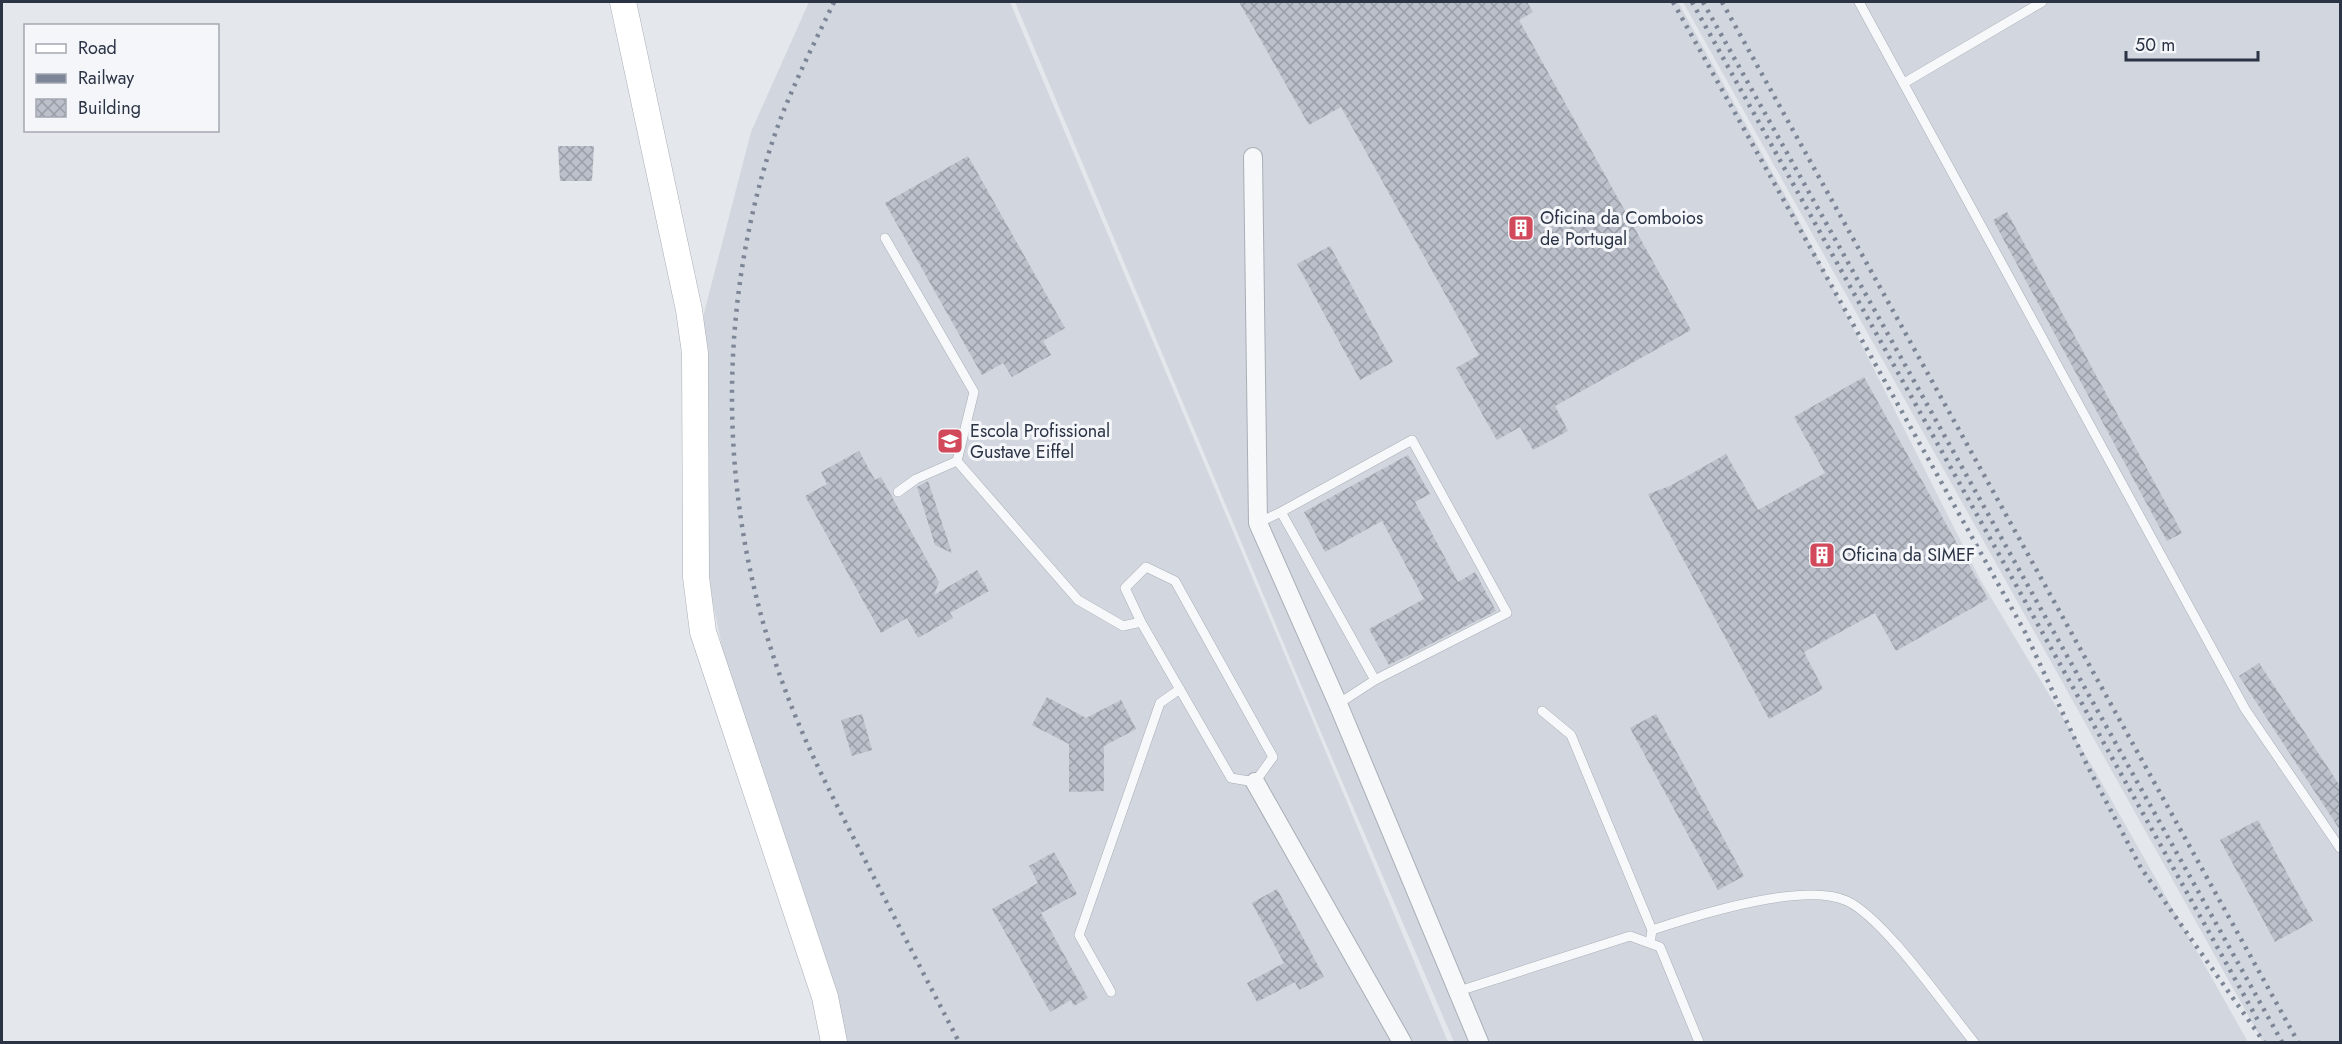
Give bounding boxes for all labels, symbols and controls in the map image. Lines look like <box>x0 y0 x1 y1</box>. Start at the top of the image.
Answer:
legend <box>24 24 219 132</box>
scale bar <box>2126 24 2258 62</box>
text: 50 m <box>2135 32 2175 58</box>
text: Road <box>78 35 117 61</box>
text: Railway <box>78 65 134 91</box>
text: Building <box>78 95 141 121</box>
place label: Oficina da Comboios de Portugal <box>1540 205 1703 252</box>
building icon: Oficina da Comboios de Portugal <box>1506 213 1536 243</box>
place label: Escola Profissional Gustave Eiffel <box>970 418 1110 465</box>
school or university icon: Escola Profissional Gustave Eiffel <box>935 426 965 456</box>
building icon: Oficina da SIMEF <box>1807 540 1837 570</box>
place label: Oficina da SIMEF <box>1842 542 1975 568</box>

